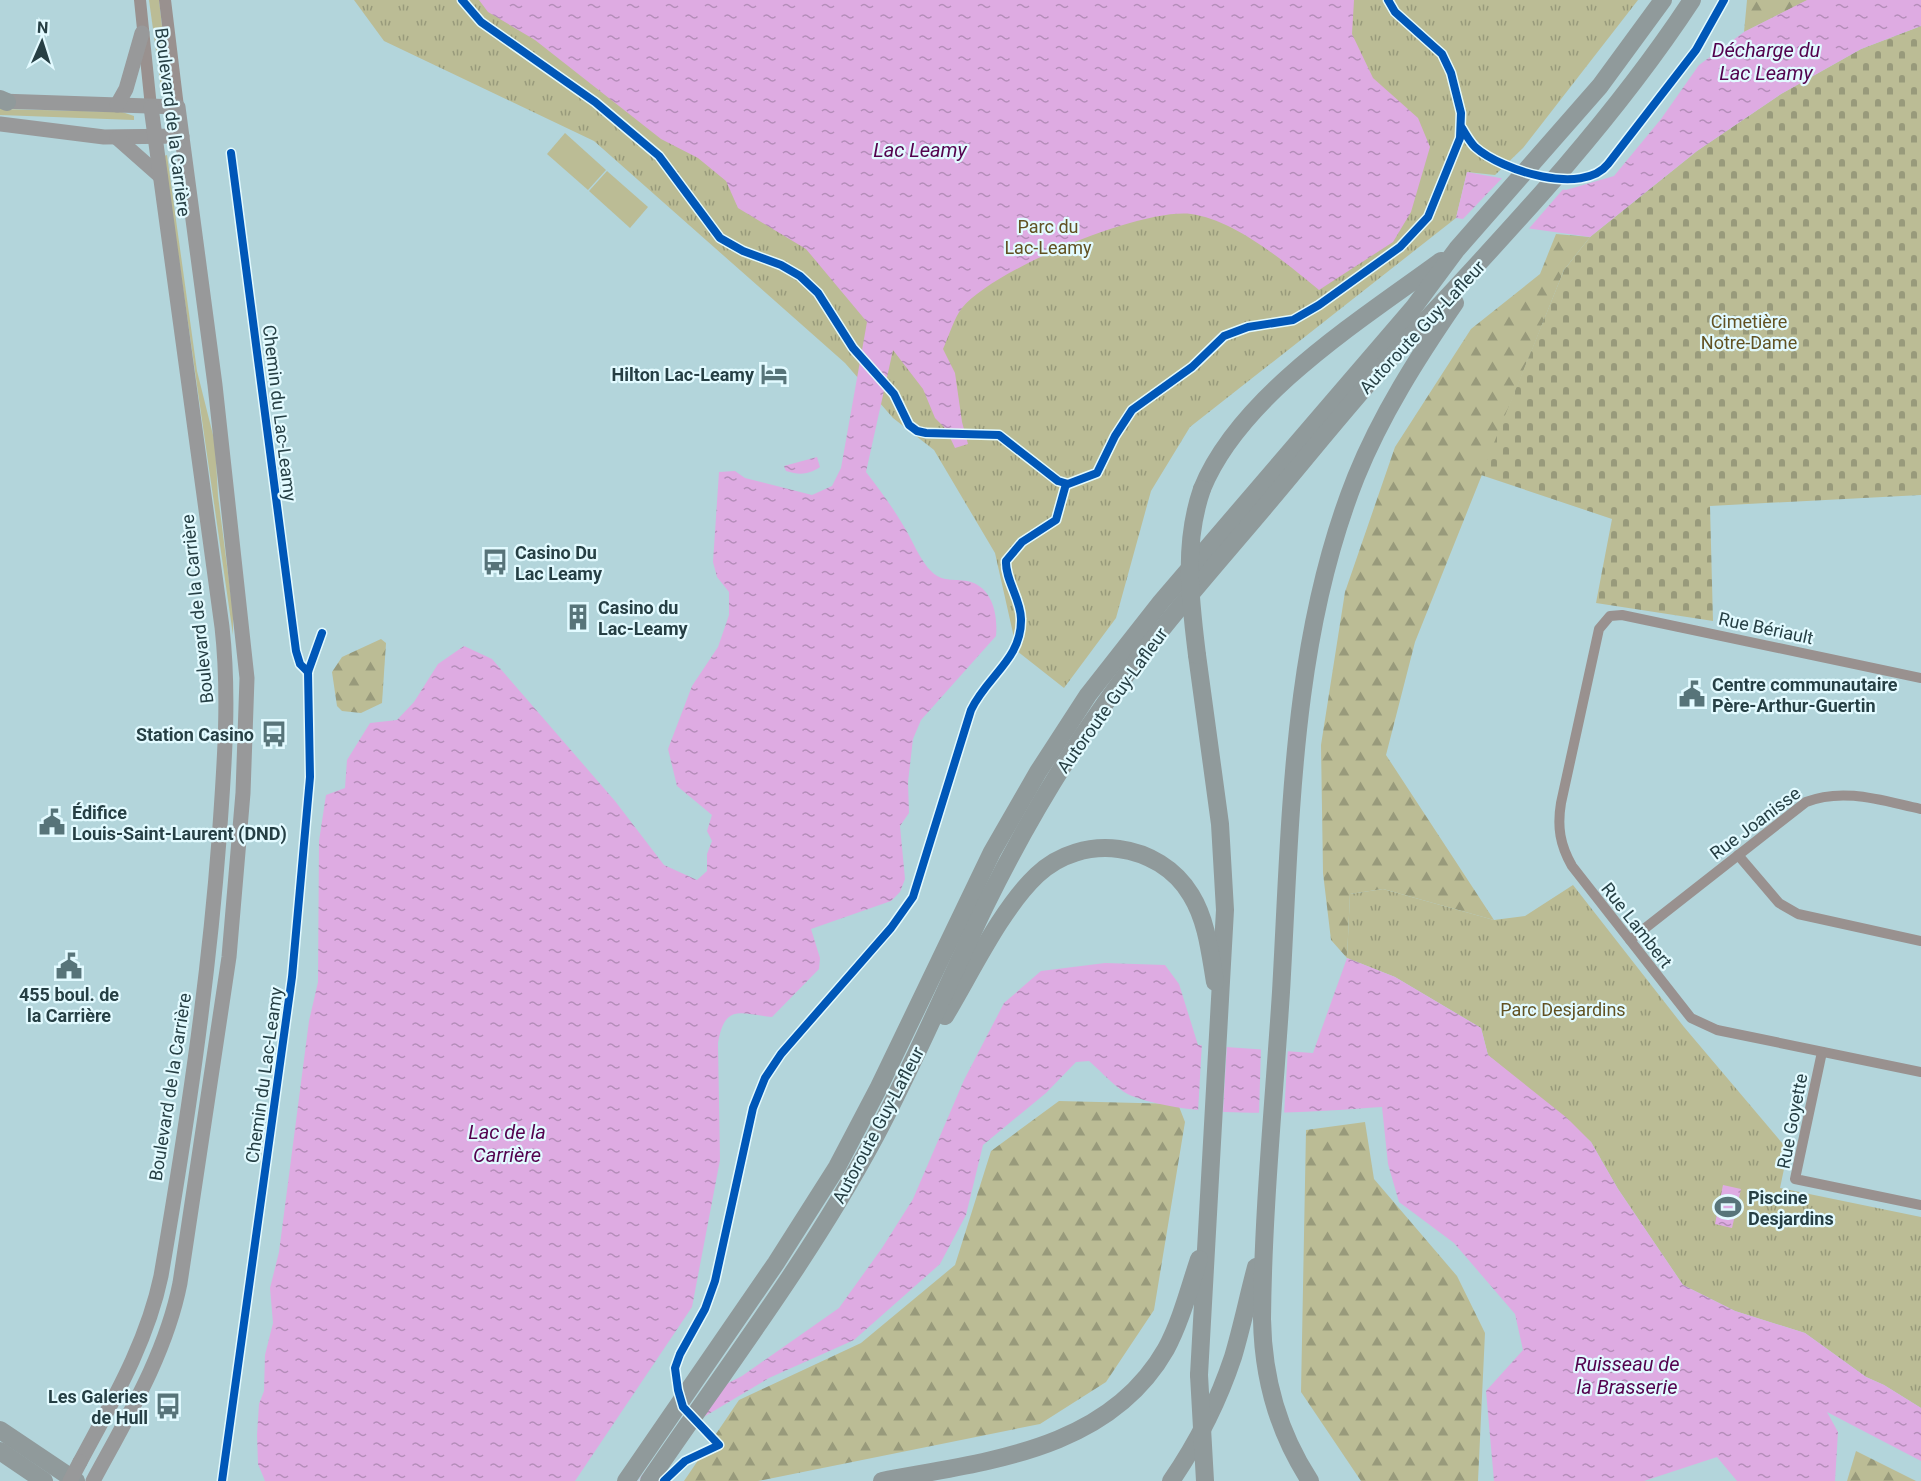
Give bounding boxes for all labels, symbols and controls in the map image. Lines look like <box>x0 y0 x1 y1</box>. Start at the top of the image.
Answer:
north arrow <box>12 12 72 72</box>
text: N <box>37 18 49 37</box>
street label: Boulevard de la Carrière <box>151 26 195 218</box>
water label: Décharge du Lac Leamy <box>1712 38 1821 85</box>
water label: Lac Leamy <box>873 138 968 162</box>
park label: Parc du Lac-Leamy <box>1004 216 1092 258</box>
street label: Autoroute Guy-Lafleur <box>1355 256 1489 398</box>
park label: Cimetière Notre-Dame <box>1701 311 1797 353</box>
street label: Chemin du Lac-Leamy <box>259 324 301 503</box>
hotel icon: Hilton Lac-Leamy <box>759 359 789 389</box>
place label: Hilton Lac-Leamy <box>612 364 755 385</box>
street label: Boulevard de la Carrière <box>177 513 217 705</box>
place label: Casino Du Lac Leamy <box>515 542 603 584</box>
bus stop icon: Casino Du Lac Leamy <box>480 547 510 577</box>
place label: Casino du Lac-Leamy <box>598 597 689 639</box>
building icon: Casino du Lac-Leamy <box>563 602 593 632</box>
street label: Rue Bériault <box>1717 608 1815 648</box>
street label: Autoroute Guy-Lafleur <box>1052 623 1172 777</box>
place label: Centre communautaire Père-Arthur-Guertin <box>1712 674 1898 716</box>
public building icon: Centre communautaire Père-Arthur-Guertin <box>1677 679 1707 709</box>
bus stop icon: Station Casino <box>259 719 289 749</box>
place label: Station Casino <box>136 724 254 745</box>
street label: Rue Joanisse <box>1706 782 1804 864</box>
place label: Édifice Louis-Saint-Laurent (DND) <box>72 802 287 845</box>
public building icon: Édifice Louis-Saint-Laurent (DND) <box>37 807 67 837</box>
street label: Rue Lambert <box>1597 878 1677 972</box>
public building icon: 455 boul. de la Carrière <box>54 951 84 981</box>
place label: 455 boul. de la Carrière <box>19 984 119 1026</box>
street label: Chemin du Lac-Leamy <box>241 985 287 1164</box>
street label: Boulevard de la Carrière <box>145 992 195 1182</box>
park label: Parc Desjardins <box>1500 999 1626 1020</box>
street label: Autoroute Guy-Lafleur <box>828 1043 928 1207</box>
street label: Rue Goyette <box>1772 1072 1812 1170</box>
water label: Lac de la Carrière <box>468 1120 546 1167</box>
place label: Piscine Desjardins <box>1748 1187 1834 1229</box>
sports icon: Piscine Desjardins <box>1713 1192 1743 1222</box>
water label: Ruisseau de la Brasserie <box>1574 1352 1680 1399</box>
place label: Les Galeries de Hull <box>48 1386 148 1428</box>
bus stop icon: Les Galeries de Hull <box>153 1391 183 1421</box>

